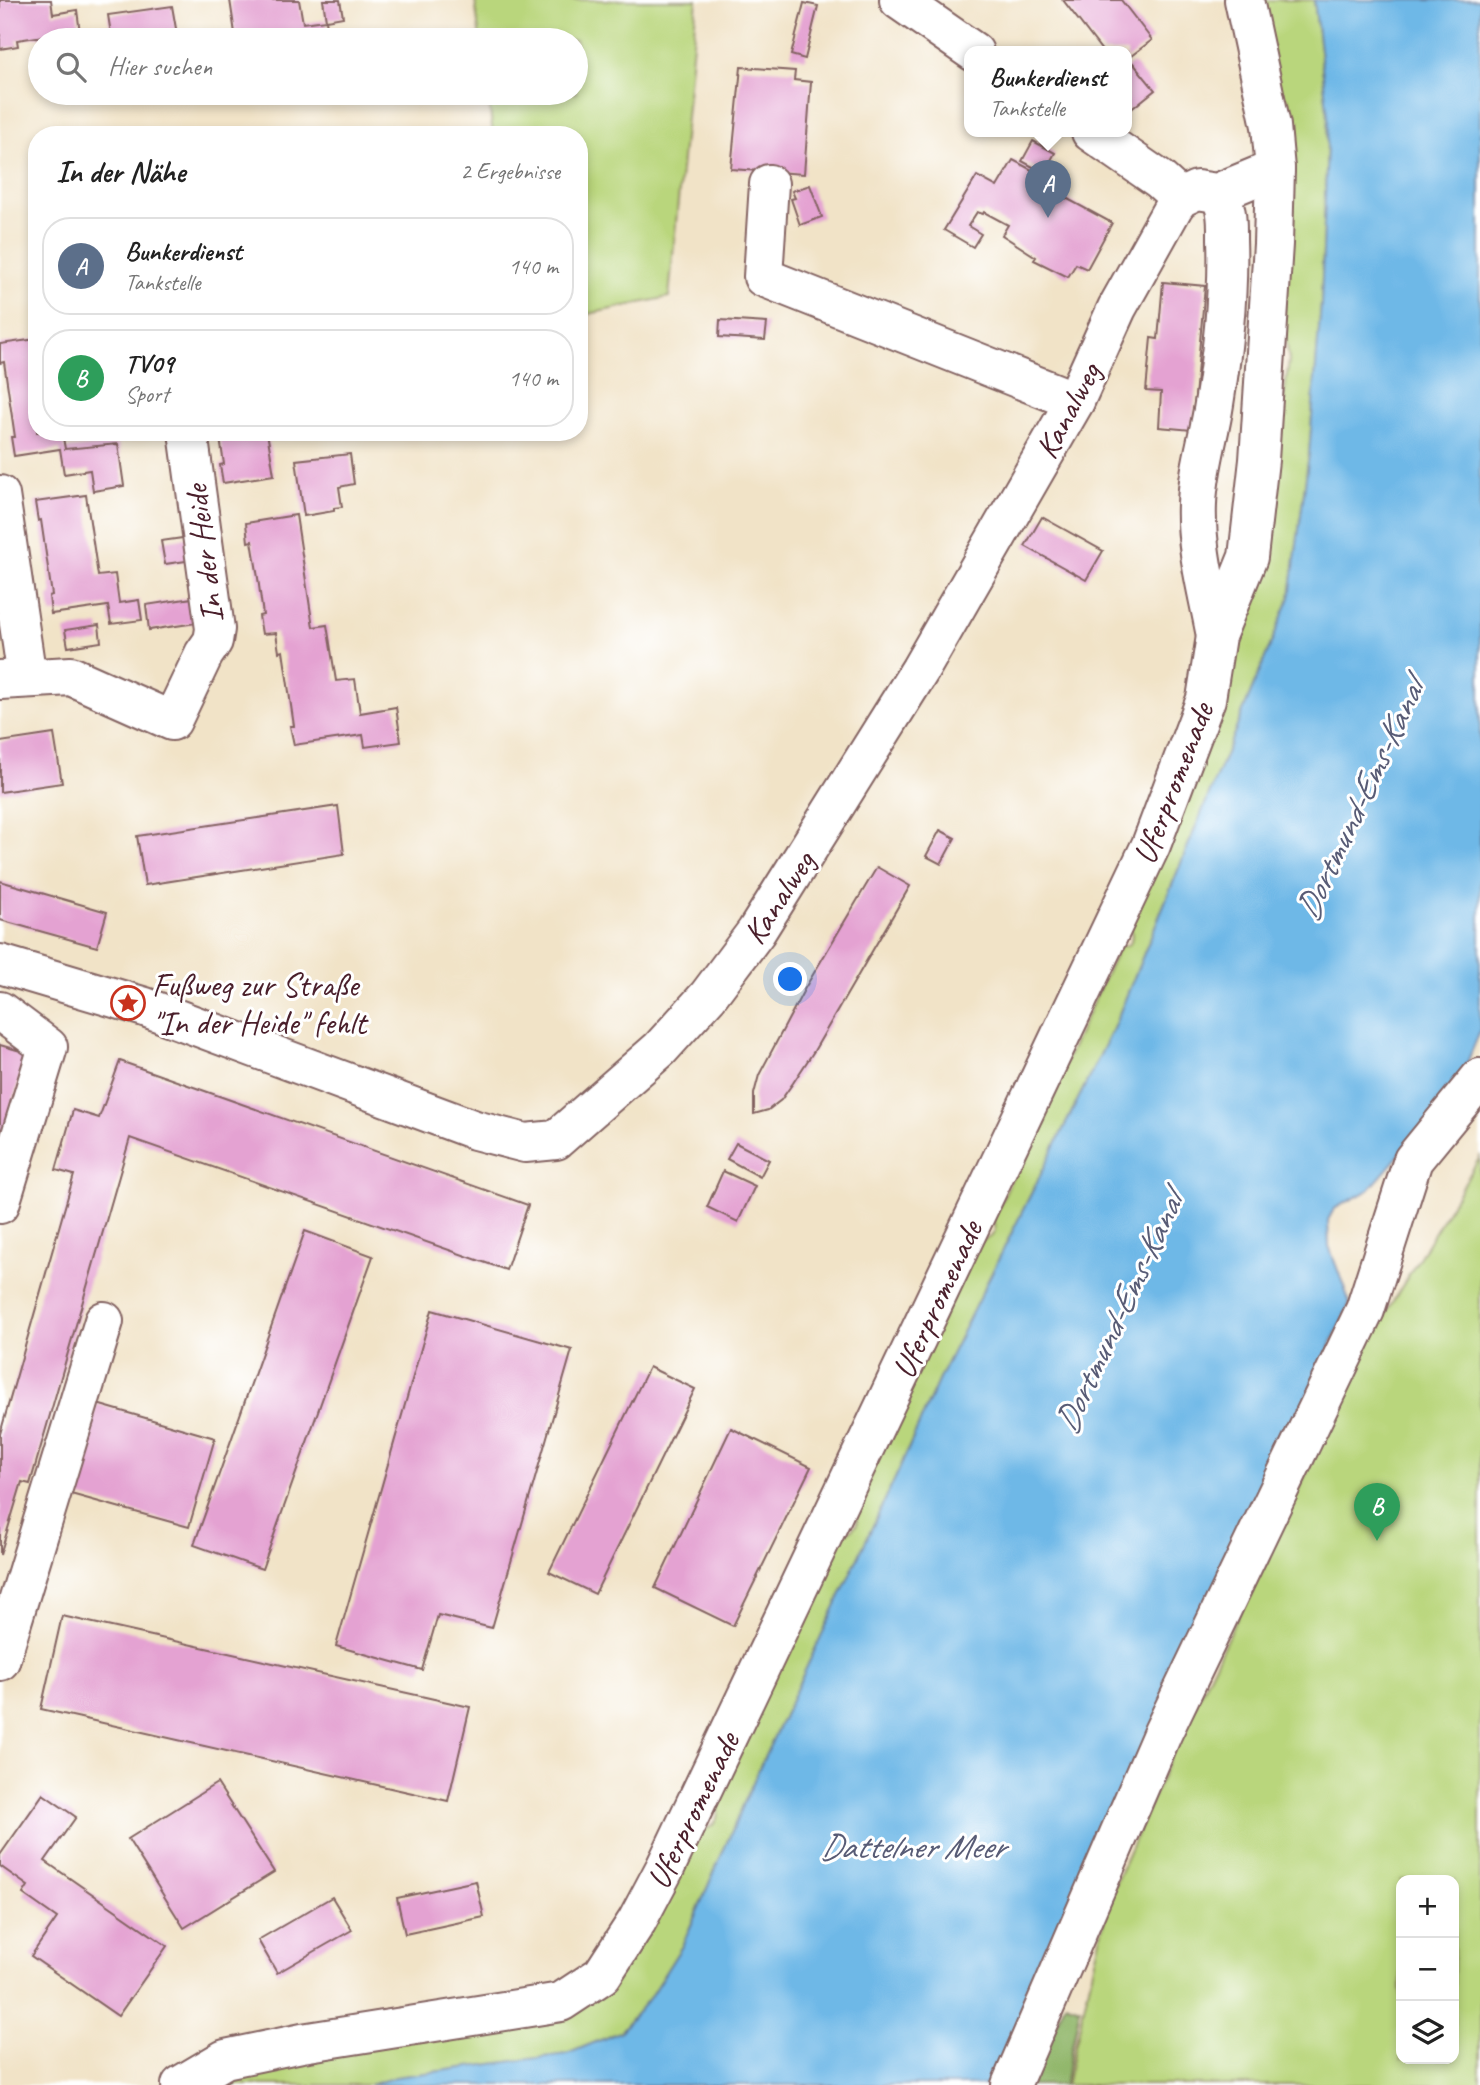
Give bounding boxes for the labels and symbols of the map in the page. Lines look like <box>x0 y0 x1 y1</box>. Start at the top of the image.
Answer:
pin: A <box>1025 160 1071 218</box>
street label: Kanalweg <box>1025 354 1111 466</box>
street label: In der Heide <box>174 480 233 625</box>
water label: Dortmund-Ems-Kanal <box>1284 663 1439 927</box>
street label: Uferpromenade <box>1123 695 1224 870</box>
street label: Kanalweg <box>733 842 825 952</box>
your location <box>773 962 807 996</box>
place label: Fußweg zur Straße "In der Heide" fehlt <box>152 964 369 1044</box>
place icon: Fußweg zur Straße "In der Heide" fehlt <box>109 984 147 1022</box>
water label: Dortmund-Ems-Kanal <box>1043 1176 1198 1440</box>
street label: Uferpromenade <box>882 1212 993 1385</box>
pin: B <box>1354 1483 1400 1541</box>
street label: Uferpromenade <box>637 1723 750 1896</box>
water label: Dattelner Meer <box>820 1824 1010 1869</box>

